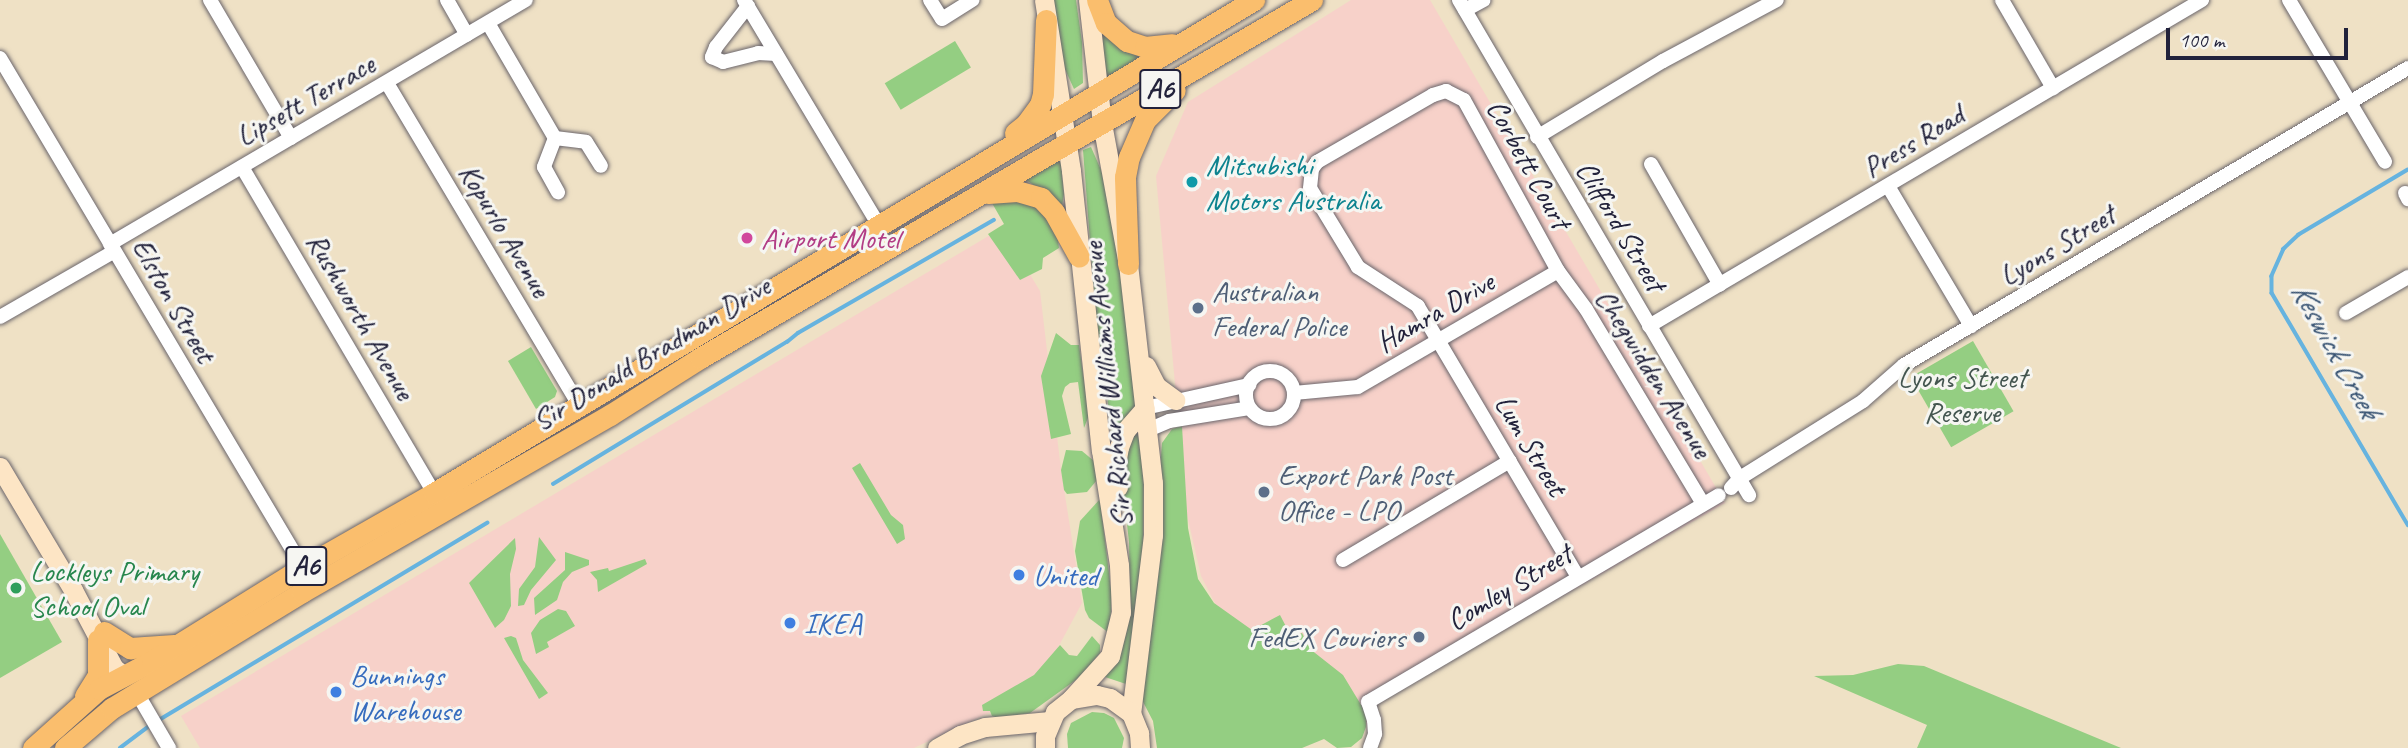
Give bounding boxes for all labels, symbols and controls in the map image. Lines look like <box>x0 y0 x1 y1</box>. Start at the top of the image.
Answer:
scale bar <box>2170 14 2352 58</box>
text: 100 m <box>2179 27 2224 53</box>
street label: Lipsett Terrace <box>230 46 380 154</box>
road number: A6 <box>1139 64 1181 114</box>
street label: Corbett Court <box>1479 93 1579 235</box>
street label: Press Road <box>1856 97 1970 185</box>
place label: Mitsubishi Motors Australia <box>1206 147 1380 218</box>
street label: Clifford Street <box>1568 154 1674 298</box>
street label: Kopurlo Avenue <box>451 157 559 303</box>
marker: Mitsubishi Motors Australia <box>1184 174 1200 190</box>
street label: Lyons Street <box>1992 196 2122 294</box>
place label: Airport Motel <box>761 220 899 256</box>
street label: Rushworth Avenue <box>299 226 423 406</box>
marker: Airport Motel <box>739 230 755 246</box>
street label: Elston Street <box>124 231 224 369</box>
street label: Sir Richard Williams Avenue <box>1074 241 1140 529</box>
street label: Hamra Drive <box>1369 264 1501 360</box>
street label: Sir Donald Bradman Drive <box>525 268 777 438</box>
place label: Australian Federal Police <box>1212 273 1346 344</box>
water label: Keswick Creek <box>2282 276 2388 424</box>
street label: Chegwidden Avenue <box>1588 282 1720 464</box>
marker: Australian Federal Police <box>1190 300 1206 316</box>
park label: Lyons Street Reserve <box>1897 359 2027 430</box>
street label: Lum Street <box>1487 388 1575 502</box>
place label: Export Park Post Office - LPO <box>1278 457 1453 528</box>
marker: Export Park Post Office - LPO <box>1256 484 1272 500</box>
street label: Comley Street <box>1440 536 1578 638</box>
road number: A6 <box>285 542 327 590</box>
place label: Lockleys Primary School Oval <box>30 553 199 624</box>
place label: United <box>1033 557 1098 593</box>
marker: United <box>1011 567 1027 583</box>
marker: Lockleys Primary School Oval <box>8 580 24 596</box>
place label: IKEA <box>804 605 862 641</box>
marker: IKEA <box>782 615 798 631</box>
place label: FedEX Couriers <box>1249 619 1405 655</box>
marker: FedEX Couriers <box>1411 629 1427 645</box>
place label: Bunnings Warehouse <box>350 657 461 728</box>
marker: Bunnings Warehouse <box>328 684 344 700</box>

